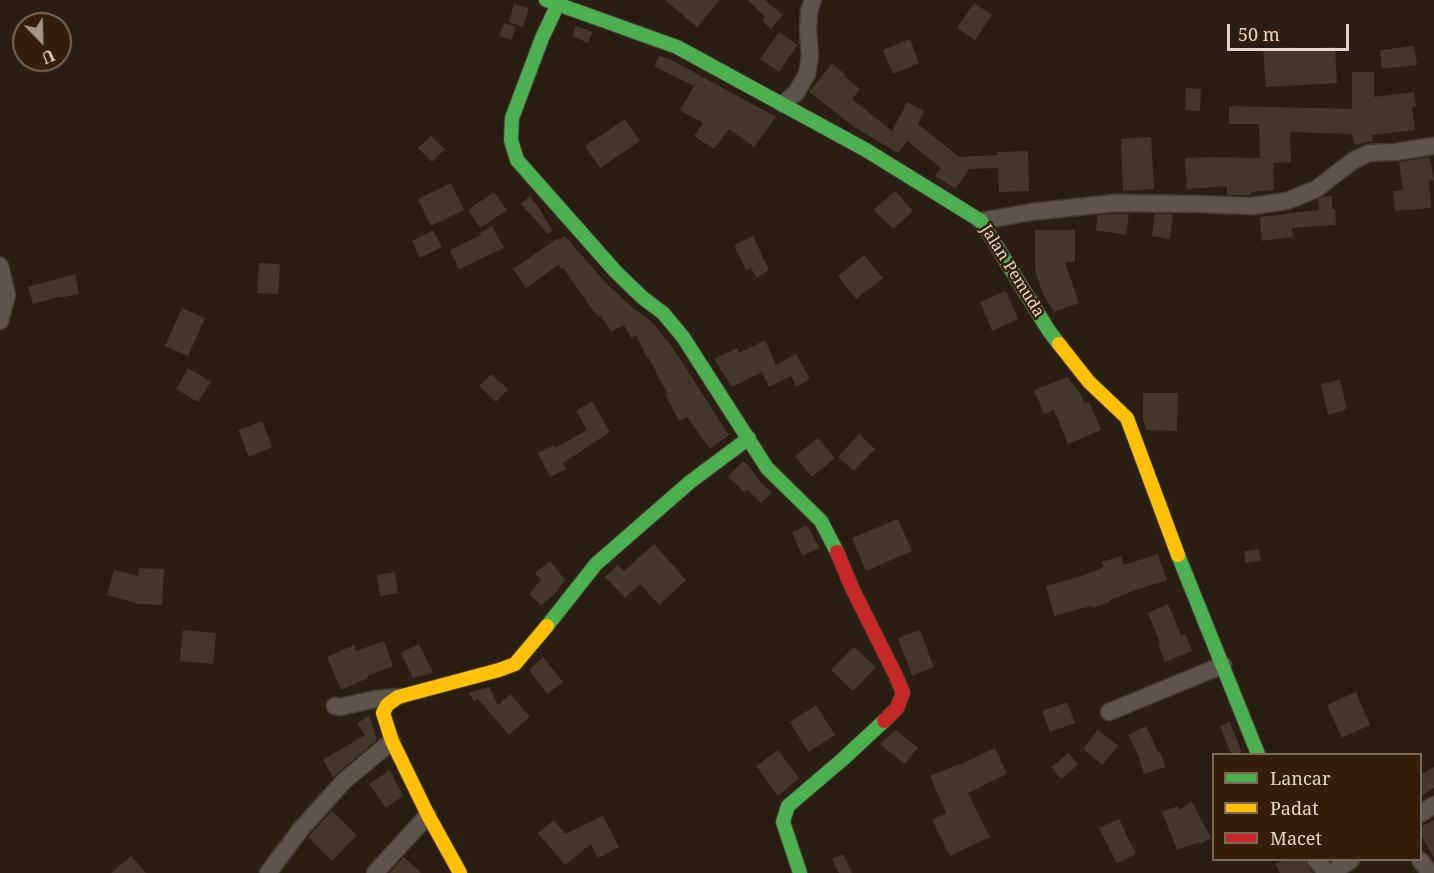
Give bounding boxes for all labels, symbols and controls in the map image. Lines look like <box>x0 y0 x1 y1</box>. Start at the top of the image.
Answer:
north arrow <box>12 12 72 72</box>
scale bar <box>1230 12 1352 50</box>
text: 50 m <box>1238 22 1280 46</box>
text: U <box>38 44 58 69</box>
street label: Jalan Pemuda <box>976 221 1048 321</box>
legend <box>1212 753 1422 861</box>
text: Lancar <box>1270 766 1330 790</box>
text: Padat <box>1270 796 1319 820</box>
text: Macet <box>1270 826 1322 850</box>

